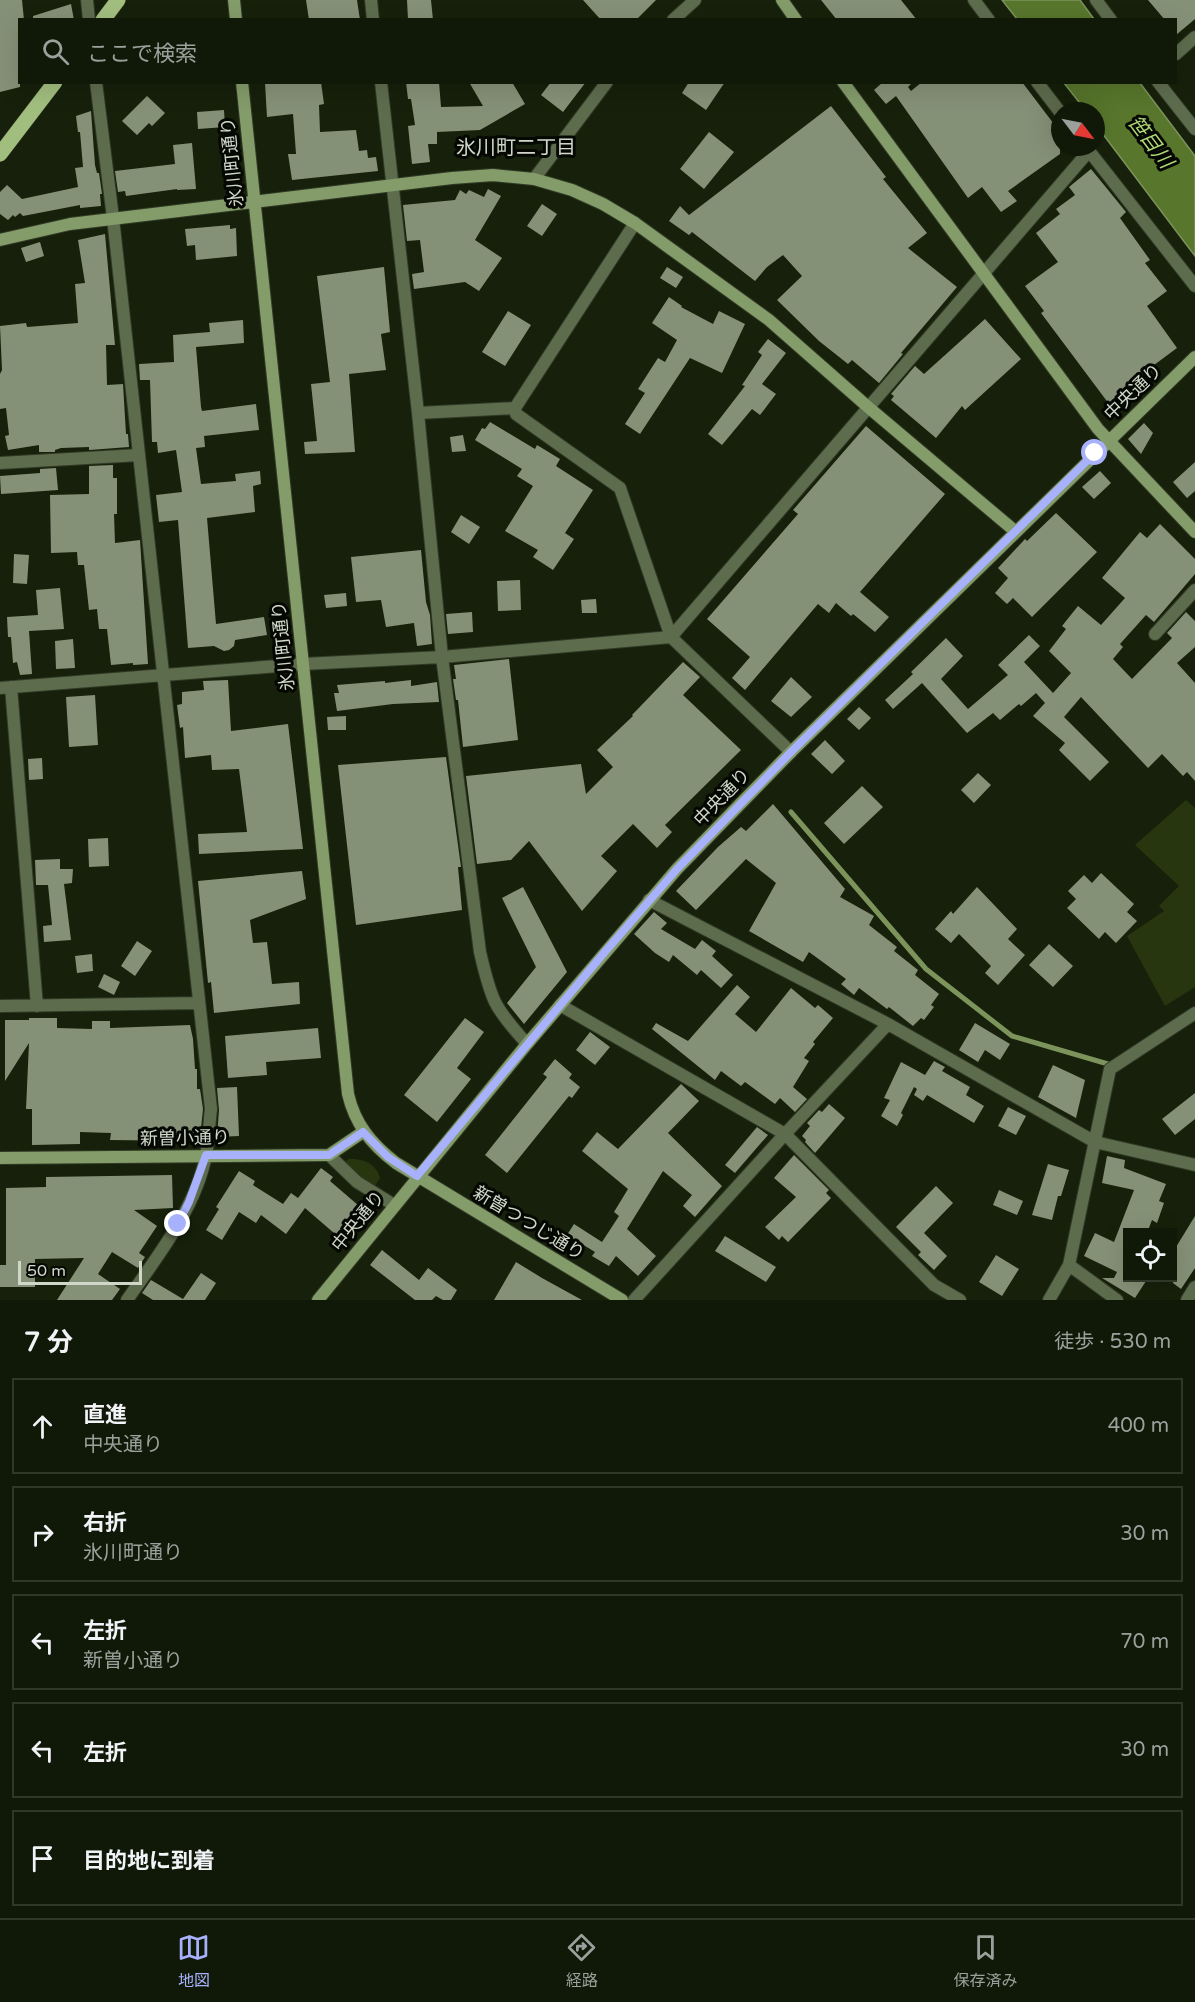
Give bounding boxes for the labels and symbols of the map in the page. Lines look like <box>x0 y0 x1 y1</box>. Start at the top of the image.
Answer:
north arrow <box>1051 102 1105 156</box>
water label: 笹目川 <box>1122 111 1179 175</box>
street label: 氷川町通り <box>216 116 248 208</box>
district label: 氷川町二丁目 <box>456 136 576 160</box>
street label: 中央通り <box>1099 359 1167 425</box>
route start <box>1081 439 1107 465</box>
street label: 氷川町通り <box>267 600 299 692</box>
street label: 中央通り <box>689 763 755 831</box>
street label: 新曽小通り <box>140 1126 230 1150</box>
street label: 新曽つつじ通り <box>469 1181 589 1265</box>
street label: 中央通り <box>327 1186 389 1256</box>
route end <box>164 1210 190 1236</box>
scale bar <box>18 1258 142 1286</box>

